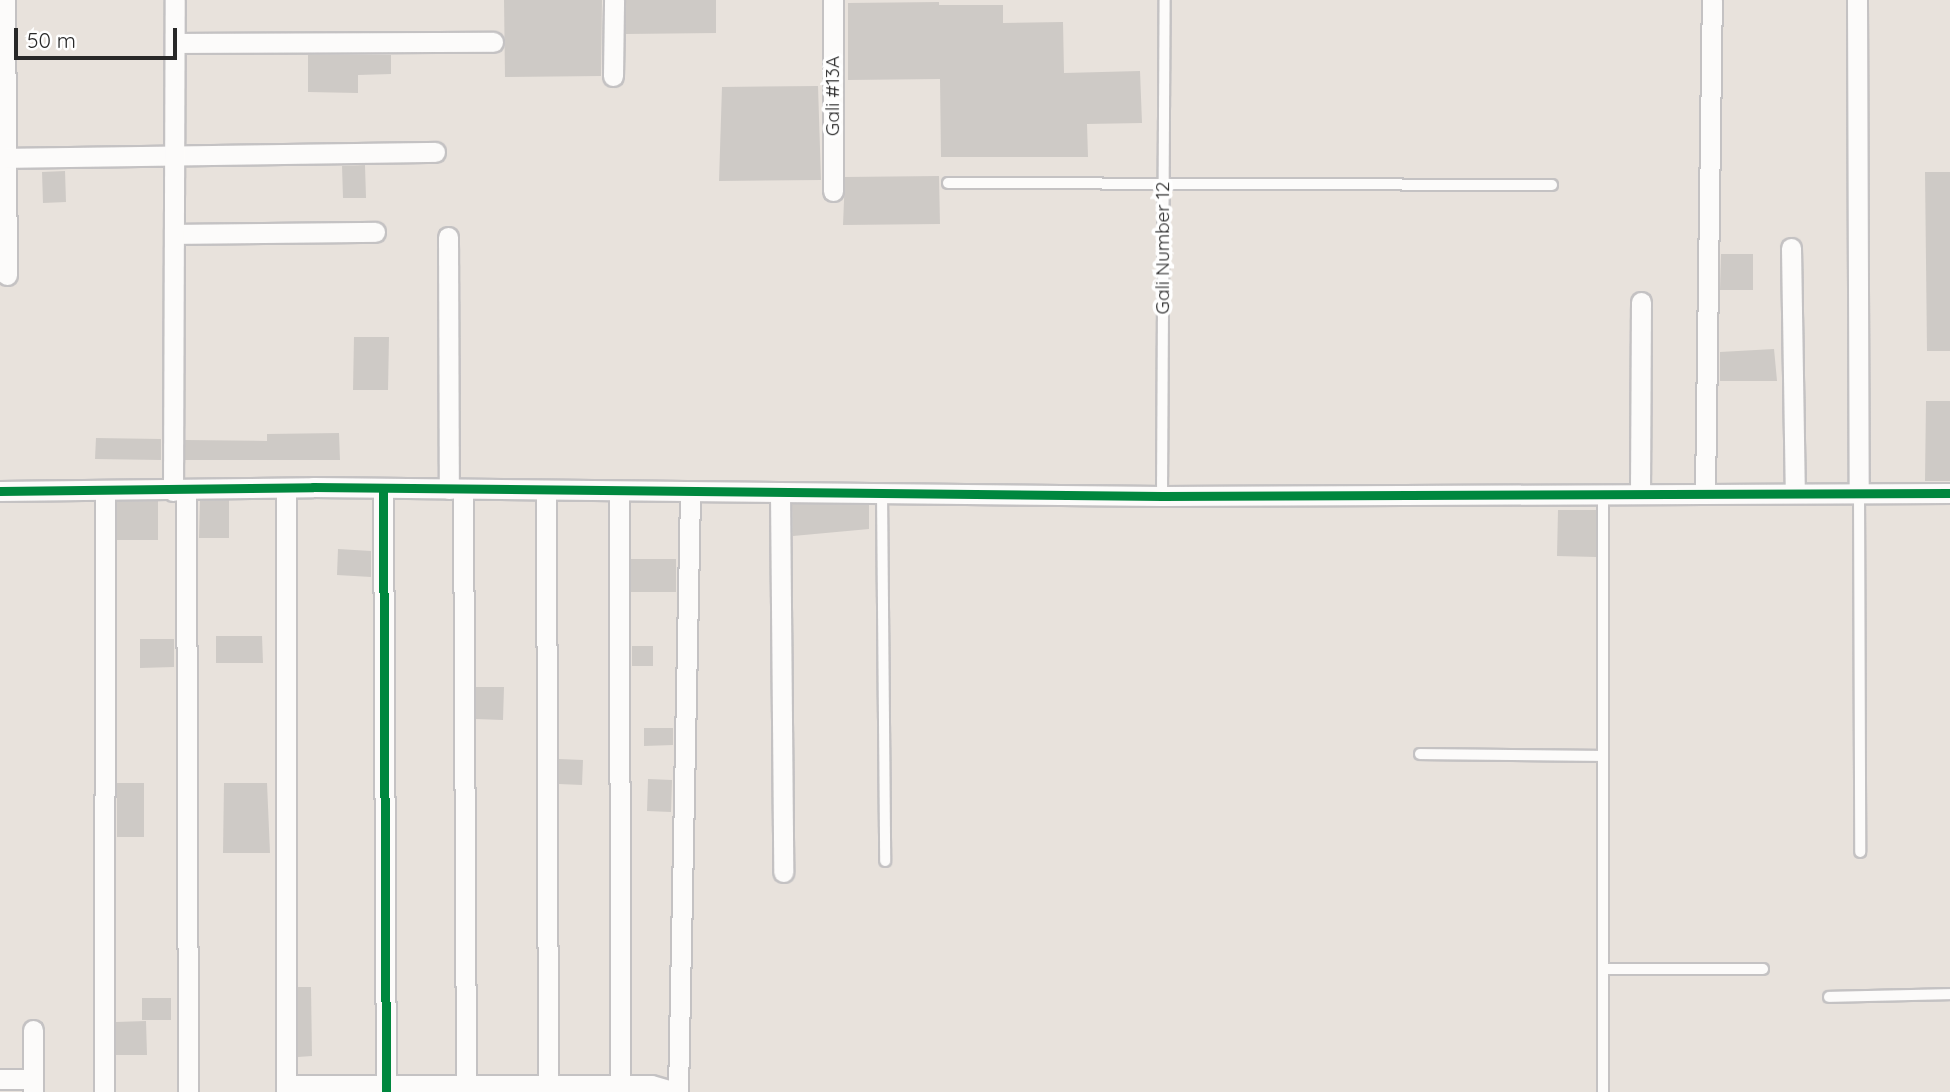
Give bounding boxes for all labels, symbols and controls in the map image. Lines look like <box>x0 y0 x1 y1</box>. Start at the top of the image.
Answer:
scale bar <box>18 14 180 58</box>
text: 50 m <box>27 27 76 53</box>
street label: Gali #13A <box>822 56 844 136</box>
street label: Gali Number 12 <box>1152 182 1174 314</box>

